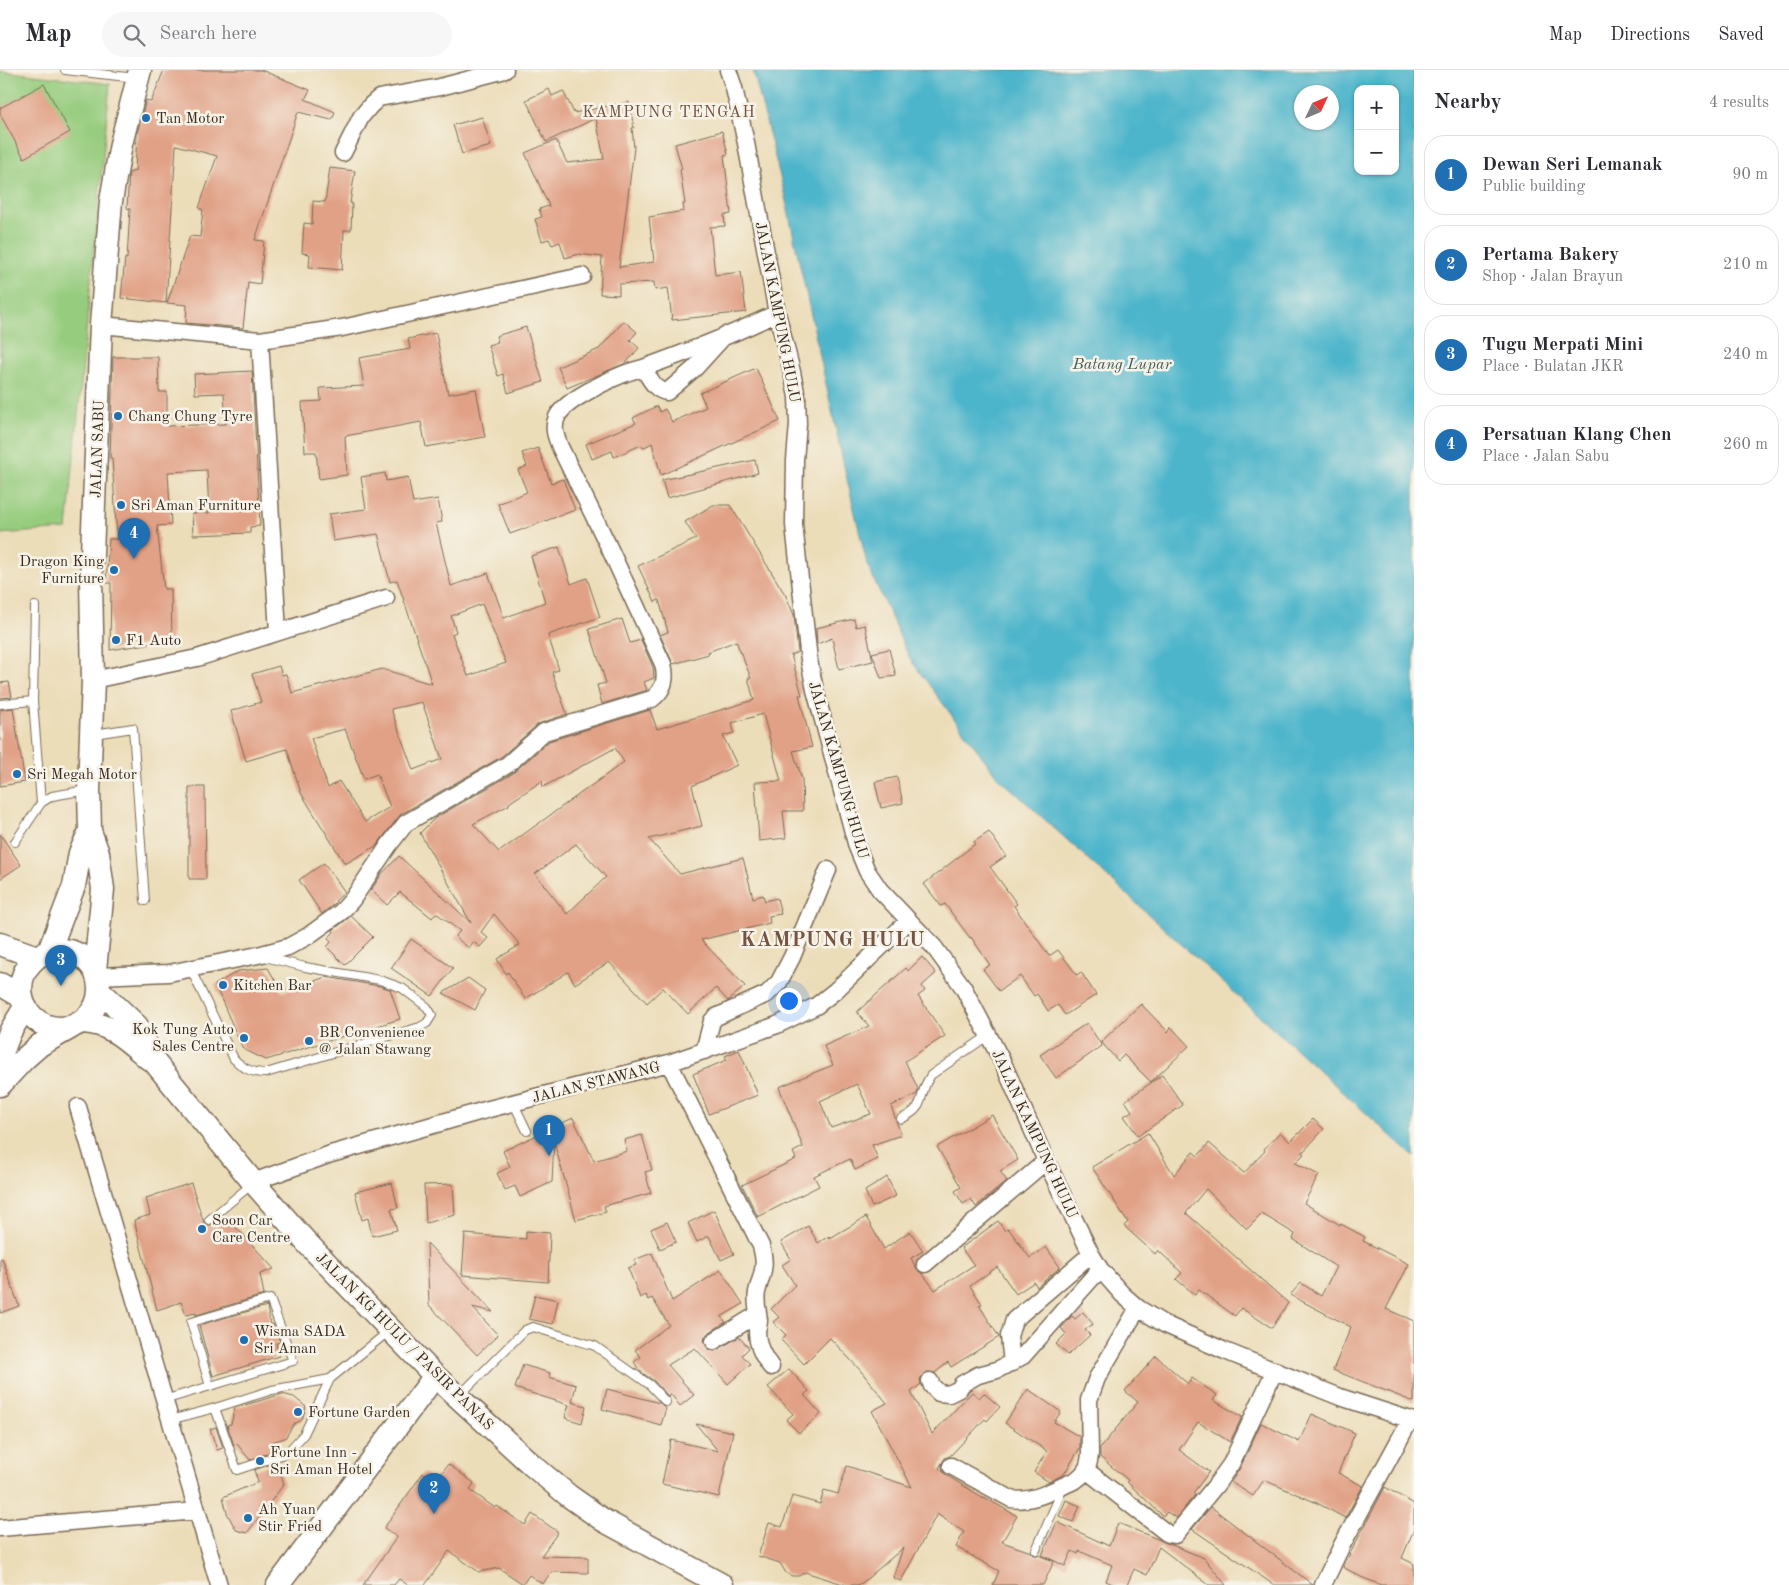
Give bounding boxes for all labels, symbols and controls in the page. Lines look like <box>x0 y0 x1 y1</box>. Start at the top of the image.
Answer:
search box <box>102 12 452 57</box>
icon: search <box>120 21 148 49</box>
text: Map <box>25 23 72 47</box>
text: Search here <box>160 25 257 44</box>
text: Map <box>1549 26 1582 44</box>
text: Directions <box>1610 26 1690 44</box>
text: Saved <box>1718 26 1764 44</box>
north arrow <box>1294 85 1339 130</box>
map controls <box>1354 85 1399 175</box>
button: + <box>1354 85 1399 130</box>
text: Nearby <box>1434 92 1502 113</box>
text: 4 results <box>1709 95 1769 111</box>
district label: KAMPUNG TENGAH <box>582 105 756 121</box>
marker: Tan Motor <box>140 112 152 124</box>
place label: Tan Motor <box>156 112 225 127</box>
button: − <box>1354 130 1399 175</box>
text: Dewan Seri Lemanak <box>1482 156 1663 175</box>
text: 1 <box>1446 167 1456 183</box>
text: 90 m <box>1732 167 1768 183</box>
text: Public building <box>1482 179 1585 195</box>
street label: JALAN KAMPUNG HULU <box>752 221 801 404</box>
text: Pertama Bakery <box>1482 246 1619 265</box>
text: 2 <box>1446 257 1456 273</box>
text: 210 m <box>1723 257 1768 273</box>
text: Shop · Jalan Brayun <box>1482 269 1623 285</box>
text: Tugu Merpati Mini <box>1482 336 1643 355</box>
text: 3 <box>1446 347 1456 363</box>
text: 240 m <box>1723 347 1768 363</box>
water label: Batang Lupar <box>1072 357 1172 373</box>
text: Place · Bulatan JKR <box>1482 359 1624 375</box>
street label: JALAN SABU <box>89 400 108 498</box>
marker: Chang Chung Tyre <box>112 410 124 422</box>
place label: Chang Chung Tyre <box>128 410 252 425</box>
text: Persatuan Klang Chen <box>1482 426 1672 445</box>
text: 4 <box>1446 437 1456 453</box>
text: 260 m <box>1723 437 1768 453</box>
text: Place · Jalan Sabu <box>1482 449 1609 465</box>
marker: Sri Aman Furniture <box>115 499 127 511</box>
place label: Sri Aman Furniture <box>131 499 261 514</box>
pin: 4 <box>118 518 150 559</box>
place label: Dragon King Furniture <box>19 555 104 587</box>
marker: Dragon King Furniture <box>108 564 120 576</box>
marker: F1 Auto <box>110 634 122 646</box>
place label: F1 Auto <box>126 634 181 649</box>
street label: JALAN KAMPUNG HULU <box>805 680 870 861</box>
marker: Sri Megah Motor <box>11 768 23 780</box>
place label: Sri Megah Motor <box>27 768 137 783</box>
district label: KAMPUNG HULU <box>740 931 926 951</box>
pin: 3 <box>45 945 77 986</box>
marker: Kitchen Bar <box>217 979 229 991</box>
place label: Kitchen Bar <box>233 979 311 994</box>
your location <box>776 988 802 1014</box>
place label: Kok Tung Auto Sales Centre <box>132 1023 234 1055</box>
place label: BR Convenience @ Jalan Stawang <box>319 1026 431 1058</box>
marker: Kok Tung Auto Sales Centre <box>238 1032 250 1044</box>
marker: BR Convenience @ Jalan Stawang <box>303 1035 315 1047</box>
street label: JALAN KAMPUNG HULU <box>988 1048 1079 1221</box>
street label: JALAN STAWANG <box>531 1060 662 1107</box>
pin: 1 <box>533 1115 565 1156</box>
place label: Soon Car Care Centre <box>212 1214 290 1246</box>
marker: Soon Car Care Centre <box>196 1223 208 1235</box>
street label: JALAN KG HULU / PASIR PANAS <box>312 1250 496 1434</box>
place label: Wisma SADA Sri Aman <box>254 1325 347 1357</box>
marker: Wisma SADA Sri Aman <box>238 1334 250 1346</box>
marker: Fortune Garden <box>292 1406 304 1418</box>
place label: Fortune Garden <box>308 1406 410 1421</box>
place label: Fortune Inn - Sri Aman Hotel <box>270 1446 372 1478</box>
marker: Fortune Inn - Sri Aman Hotel <box>254 1455 266 1467</box>
pin: 2 <box>418 1473 450 1514</box>
place label: Ah Yuan Stir Fried <box>258 1503 322 1535</box>
marker: Ah Yuan Stir Fried <box>242 1512 254 1524</box>

